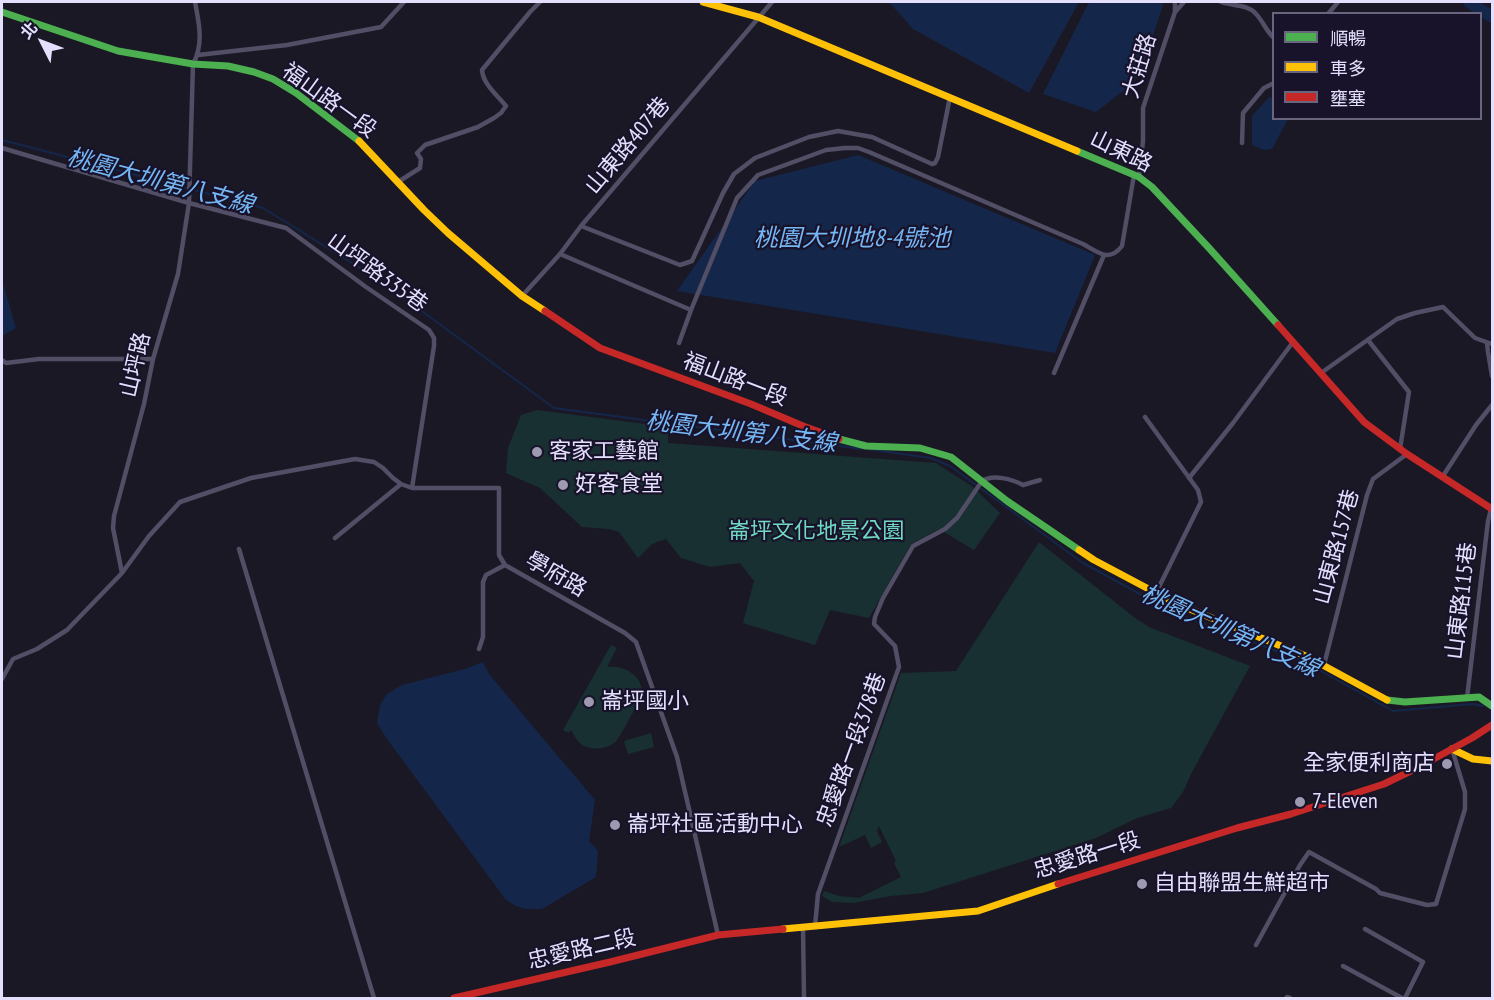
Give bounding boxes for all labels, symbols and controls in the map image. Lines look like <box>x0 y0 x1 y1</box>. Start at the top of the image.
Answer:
north arrow <box>12 12 72 72</box>
legend <box>1272 12 1482 120</box>
text: 北 <box>16 17 41 43</box>
text: 順暢 <box>1330 27 1366 50</box>
street label: 大莊路 <box>1118 31 1162 101</box>
text: 車多 <box>1330 57 1366 80</box>
street label: 福山路一段 <box>277 58 381 144</box>
text: 壅塞 <box>1330 87 1366 110</box>
street label: 山東路407巷 <box>580 92 676 200</box>
street label: 山東路 <box>1086 126 1156 178</box>
water label: 桃園大圳第八支線 <box>64 143 256 221</box>
water label: 桃園大圳地8-4號池 <box>754 225 950 253</box>
street label: 山坪路335巷 <box>322 228 432 318</box>
street label: 山坪路 <box>116 330 156 400</box>
street label: 福山路一段 <box>679 348 791 412</box>
water label: 桃園大圳第八支線 <box>644 407 838 459</box>
place label: 客家工藝館 <box>549 439 659 465</box>
marker: 客家工藝館 <box>530 445 544 459</box>
place label: 好客食堂 <box>575 472 663 498</box>
marker: 好客食堂 <box>556 478 570 492</box>
street label: 山東路157巷 <box>1309 487 1365 607</box>
park label: 崙坪文化地景公園 <box>728 519 904 545</box>
street label: 山東路115巷 <box>1442 541 1482 661</box>
street label: 學府路 <box>521 547 591 603</box>
water label: 桃園大圳第八支線 <box>1136 580 1324 684</box>
street label: 忠愛路一段378巷 <box>812 670 892 830</box>
place label: 崙坪國小 <box>601 689 689 715</box>
marker: 崙坪國小 <box>582 695 596 709</box>
place label: 全家便利商店 <box>1303 751 1435 777</box>
marker: 全家便利商店 <box>1440 757 1454 771</box>
place label: 7-Eleven <box>1312 789 1378 815</box>
marker: 7-Eleven <box>1293 795 1307 809</box>
place label: 崙坪社區活動中心 <box>627 812 803 838</box>
marker: 崙坪社區活動中心 <box>608 818 622 832</box>
street label: 忠愛路一段 <box>1031 827 1143 885</box>
place label: 自由聯盟生鮮超市 <box>1154 871 1330 897</box>
marker: 自由聯盟生鮮超市 <box>1135 877 1149 891</box>
street label: 忠愛路二段 <box>525 925 639 975</box>

